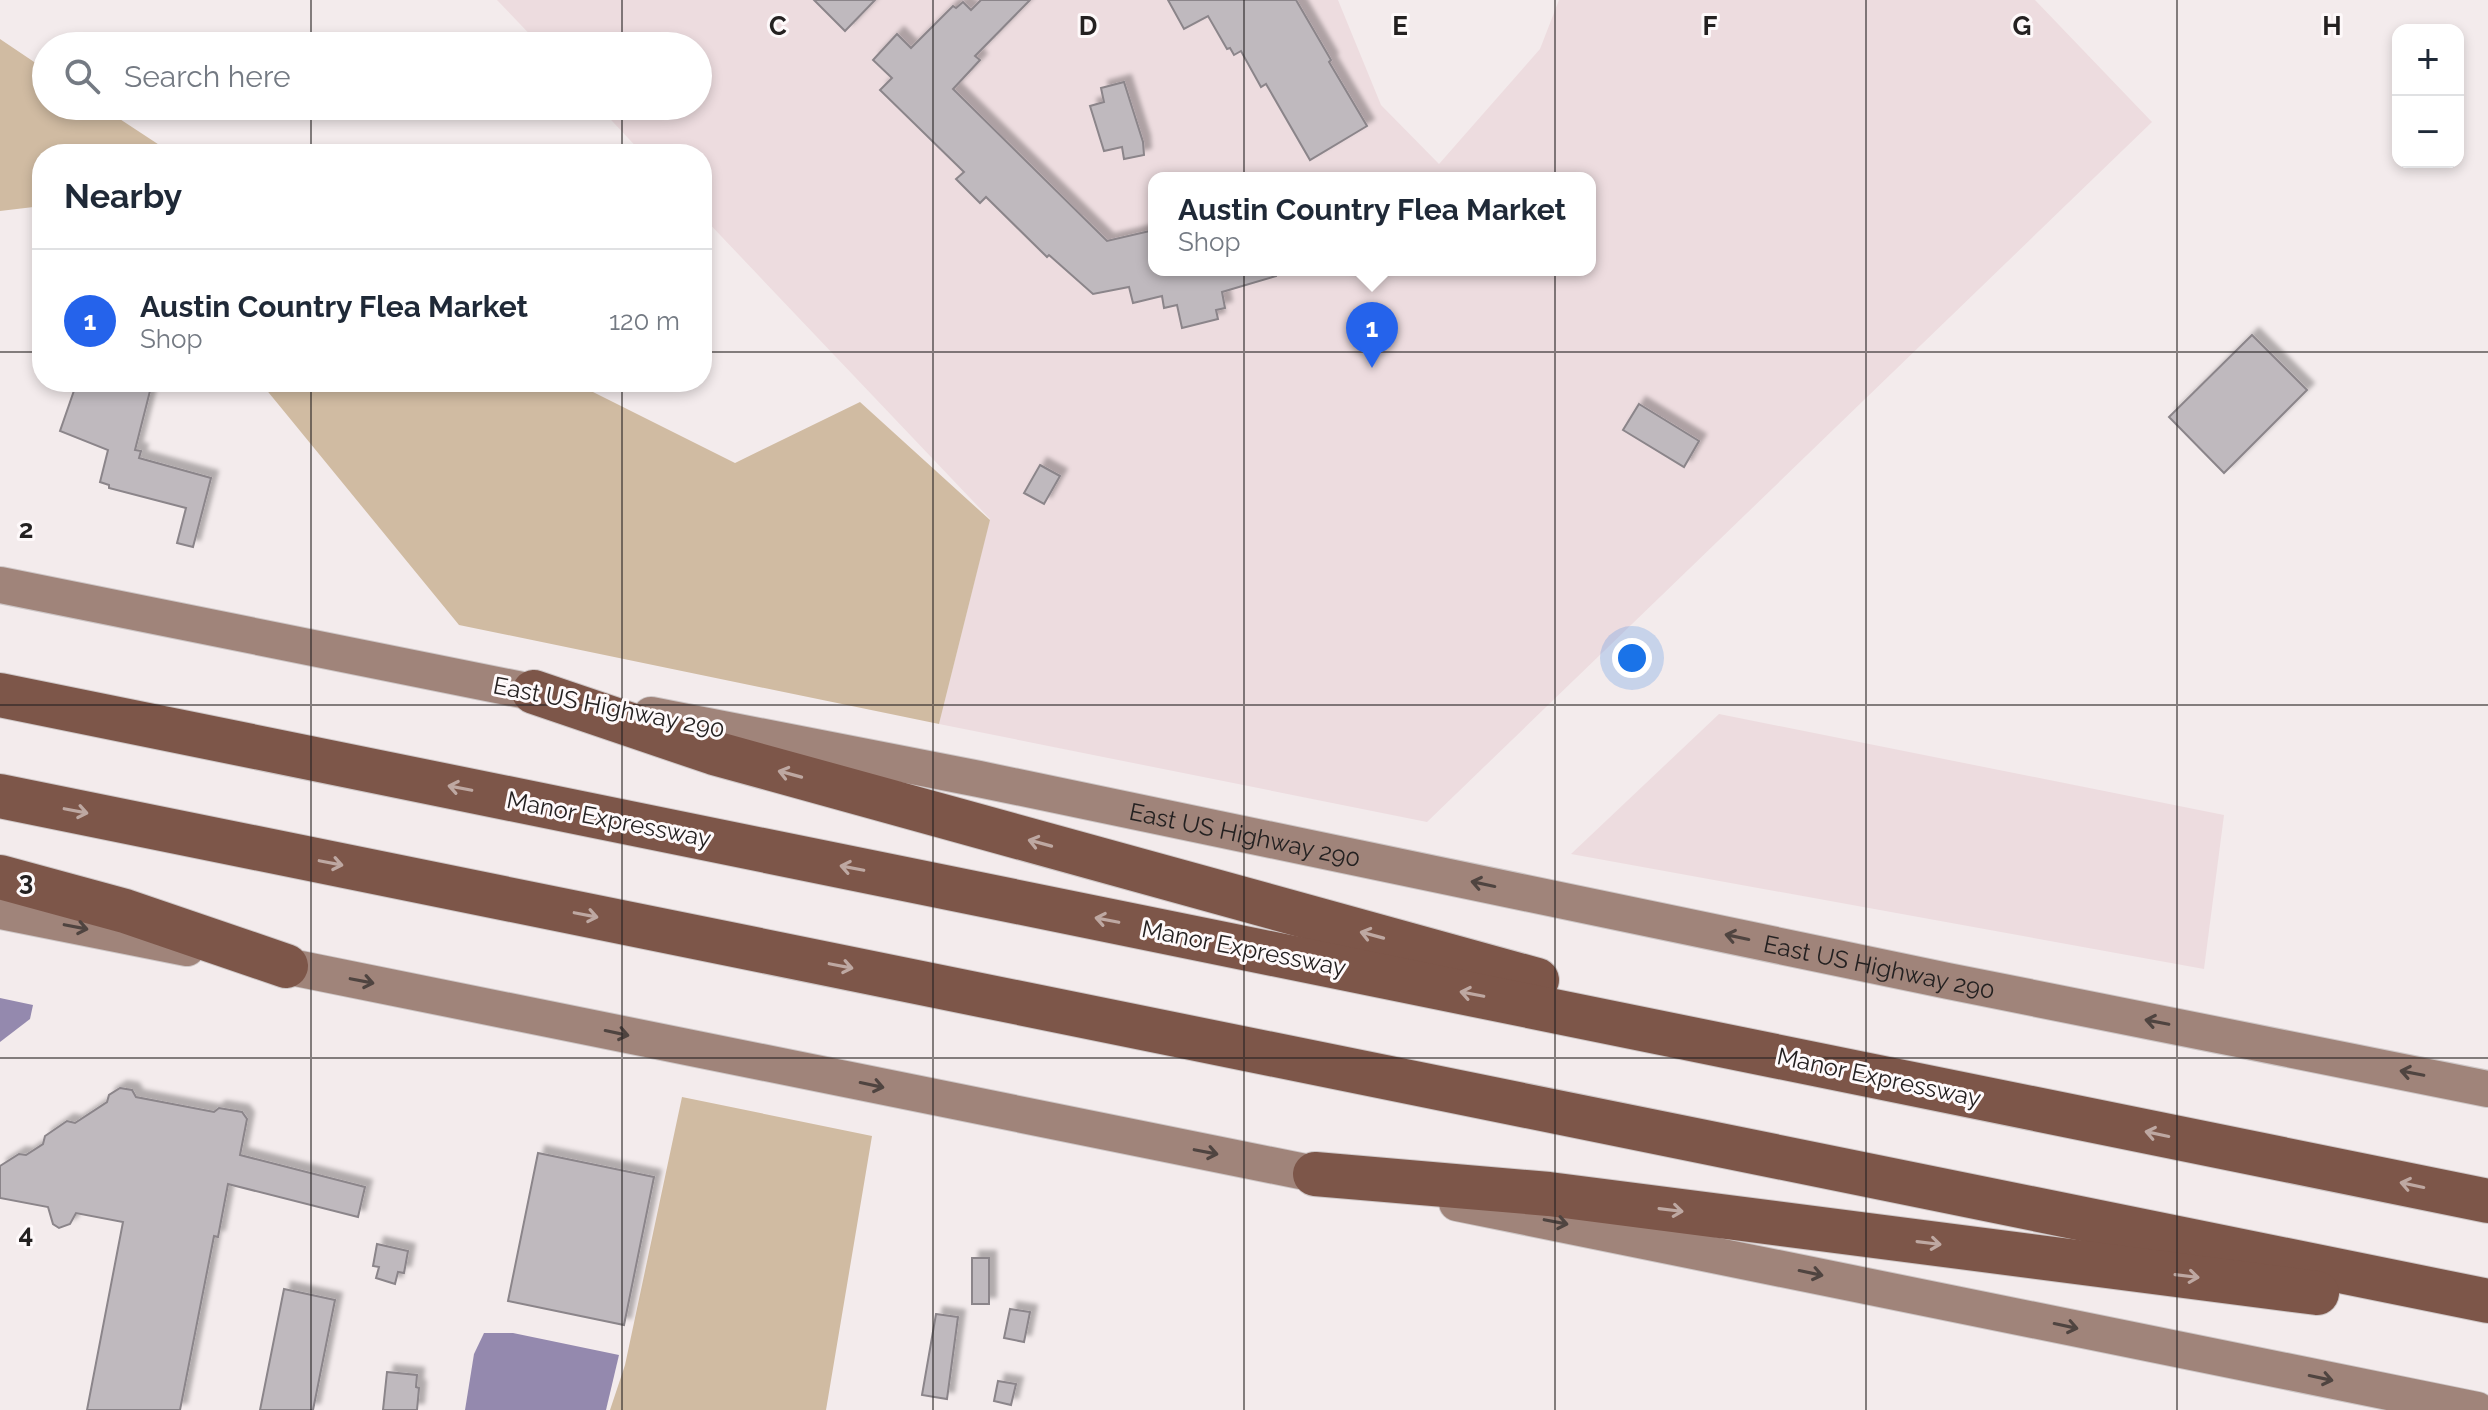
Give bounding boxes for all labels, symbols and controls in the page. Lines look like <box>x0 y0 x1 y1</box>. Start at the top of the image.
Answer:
text: C <box>769 11 787 41</box>
text: D <box>1079 11 1097 41</box>
text: E <box>1392 11 1408 41</box>
text: F <box>1703 11 1718 41</box>
text: G <box>2013 11 2031 41</box>
text: H <box>2322 11 2342 41</box>
map controls <box>2392 24 2464 168</box>
button: + <box>2392 24 2464 96</box>
search box <box>32 32 712 120</box>
icon: search <box>60 54 104 98</box>
text: Search here <box>124 59 291 94</box>
button: − <box>2392 96 2464 168</box>
popup <box>1148 172 1596 276</box>
text: Nearby <box>64 176 182 216</box>
text: Austin Country Flea Market <box>1178 192 1566 227</box>
text: Shop <box>1178 227 1240 257</box>
text: Austin Country Flea Market <box>140 289 528 324</box>
pin: 1 <box>1346 302 1398 368</box>
text: 1 <box>84 306 96 336</box>
text: 120 m <box>609 306 680 336</box>
text: Shop <box>140 324 202 354</box>
text: 2 <box>19 514 33 544</box>
your location <box>1612 638 1652 678</box>
street label: East US Highway 290 <box>491 670 727 744</box>
one-way arrow <box>777 766 803 781</box>
one-way arrow <box>448 780 474 795</box>
street label: Manor Expressway <box>504 785 714 853</box>
street label: East US Highway 290 <box>1127 796 1363 873</box>
one-way arrow <box>63 805 89 820</box>
one-way arrow <box>1028 835 1054 850</box>
one-way arrow <box>318 856 344 871</box>
one-way arrow <box>840 860 866 875</box>
text: 3 <box>19 866 33 896</box>
one-way arrow <box>1470 875 1496 890</box>
one-way arrow <box>573 908 598 923</box>
one-way arrow <box>1095 912 1120 927</box>
street label: Manor Expressway <box>1139 914 1349 982</box>
one-way arrow <box>63 920 89 935</box>
one-way arrow <box>1359 926 1385 941</box>
one-way arrow <box>1725 928 1751 943</box>
street label: East US Highway 290 <box>1761 928 1998 1005</box>
one-way arrow <box>828 960 853 975</box>
one-way arrow <box>349 974 375 989</box>
one-way arrow <box>1459 986 1485 1001</box>
one-way arrow <box>2144 1014 2170 1029</box>
one-way arrow <box>604 1026 630 1041</box>
street label: Manor Expressway <box>1774 1041 1984 1113</box>
one-way arrow <box>2399 1065 2425 1080</box>
one-way arrow <box>859 1078 884 1093</box>
one-way arrow <box>2145 1125 2170 1140</box>
one-way arrow <box>1192 1146 1218 1161</box>
one-way arrow <box>2399 1177 2425 1192</box>
one-way arrow <box>1658 1203 1683 1218</box>
one-way arrow <box>1543 1216 1569 1231</box>
text: 4 <box>19 1219 33 1249</box>
one-way arrow <box>1916 1236 1941 1251</box>
one-way arrow <box>1798 1266 1824 1281</box>
one-way arrow <box>2173 1269 2200 1284</box>
one-way arrow <box>2053 1319 2078 1334</box>
one-way arrow <box>2307 1371 2333 1386</box>

